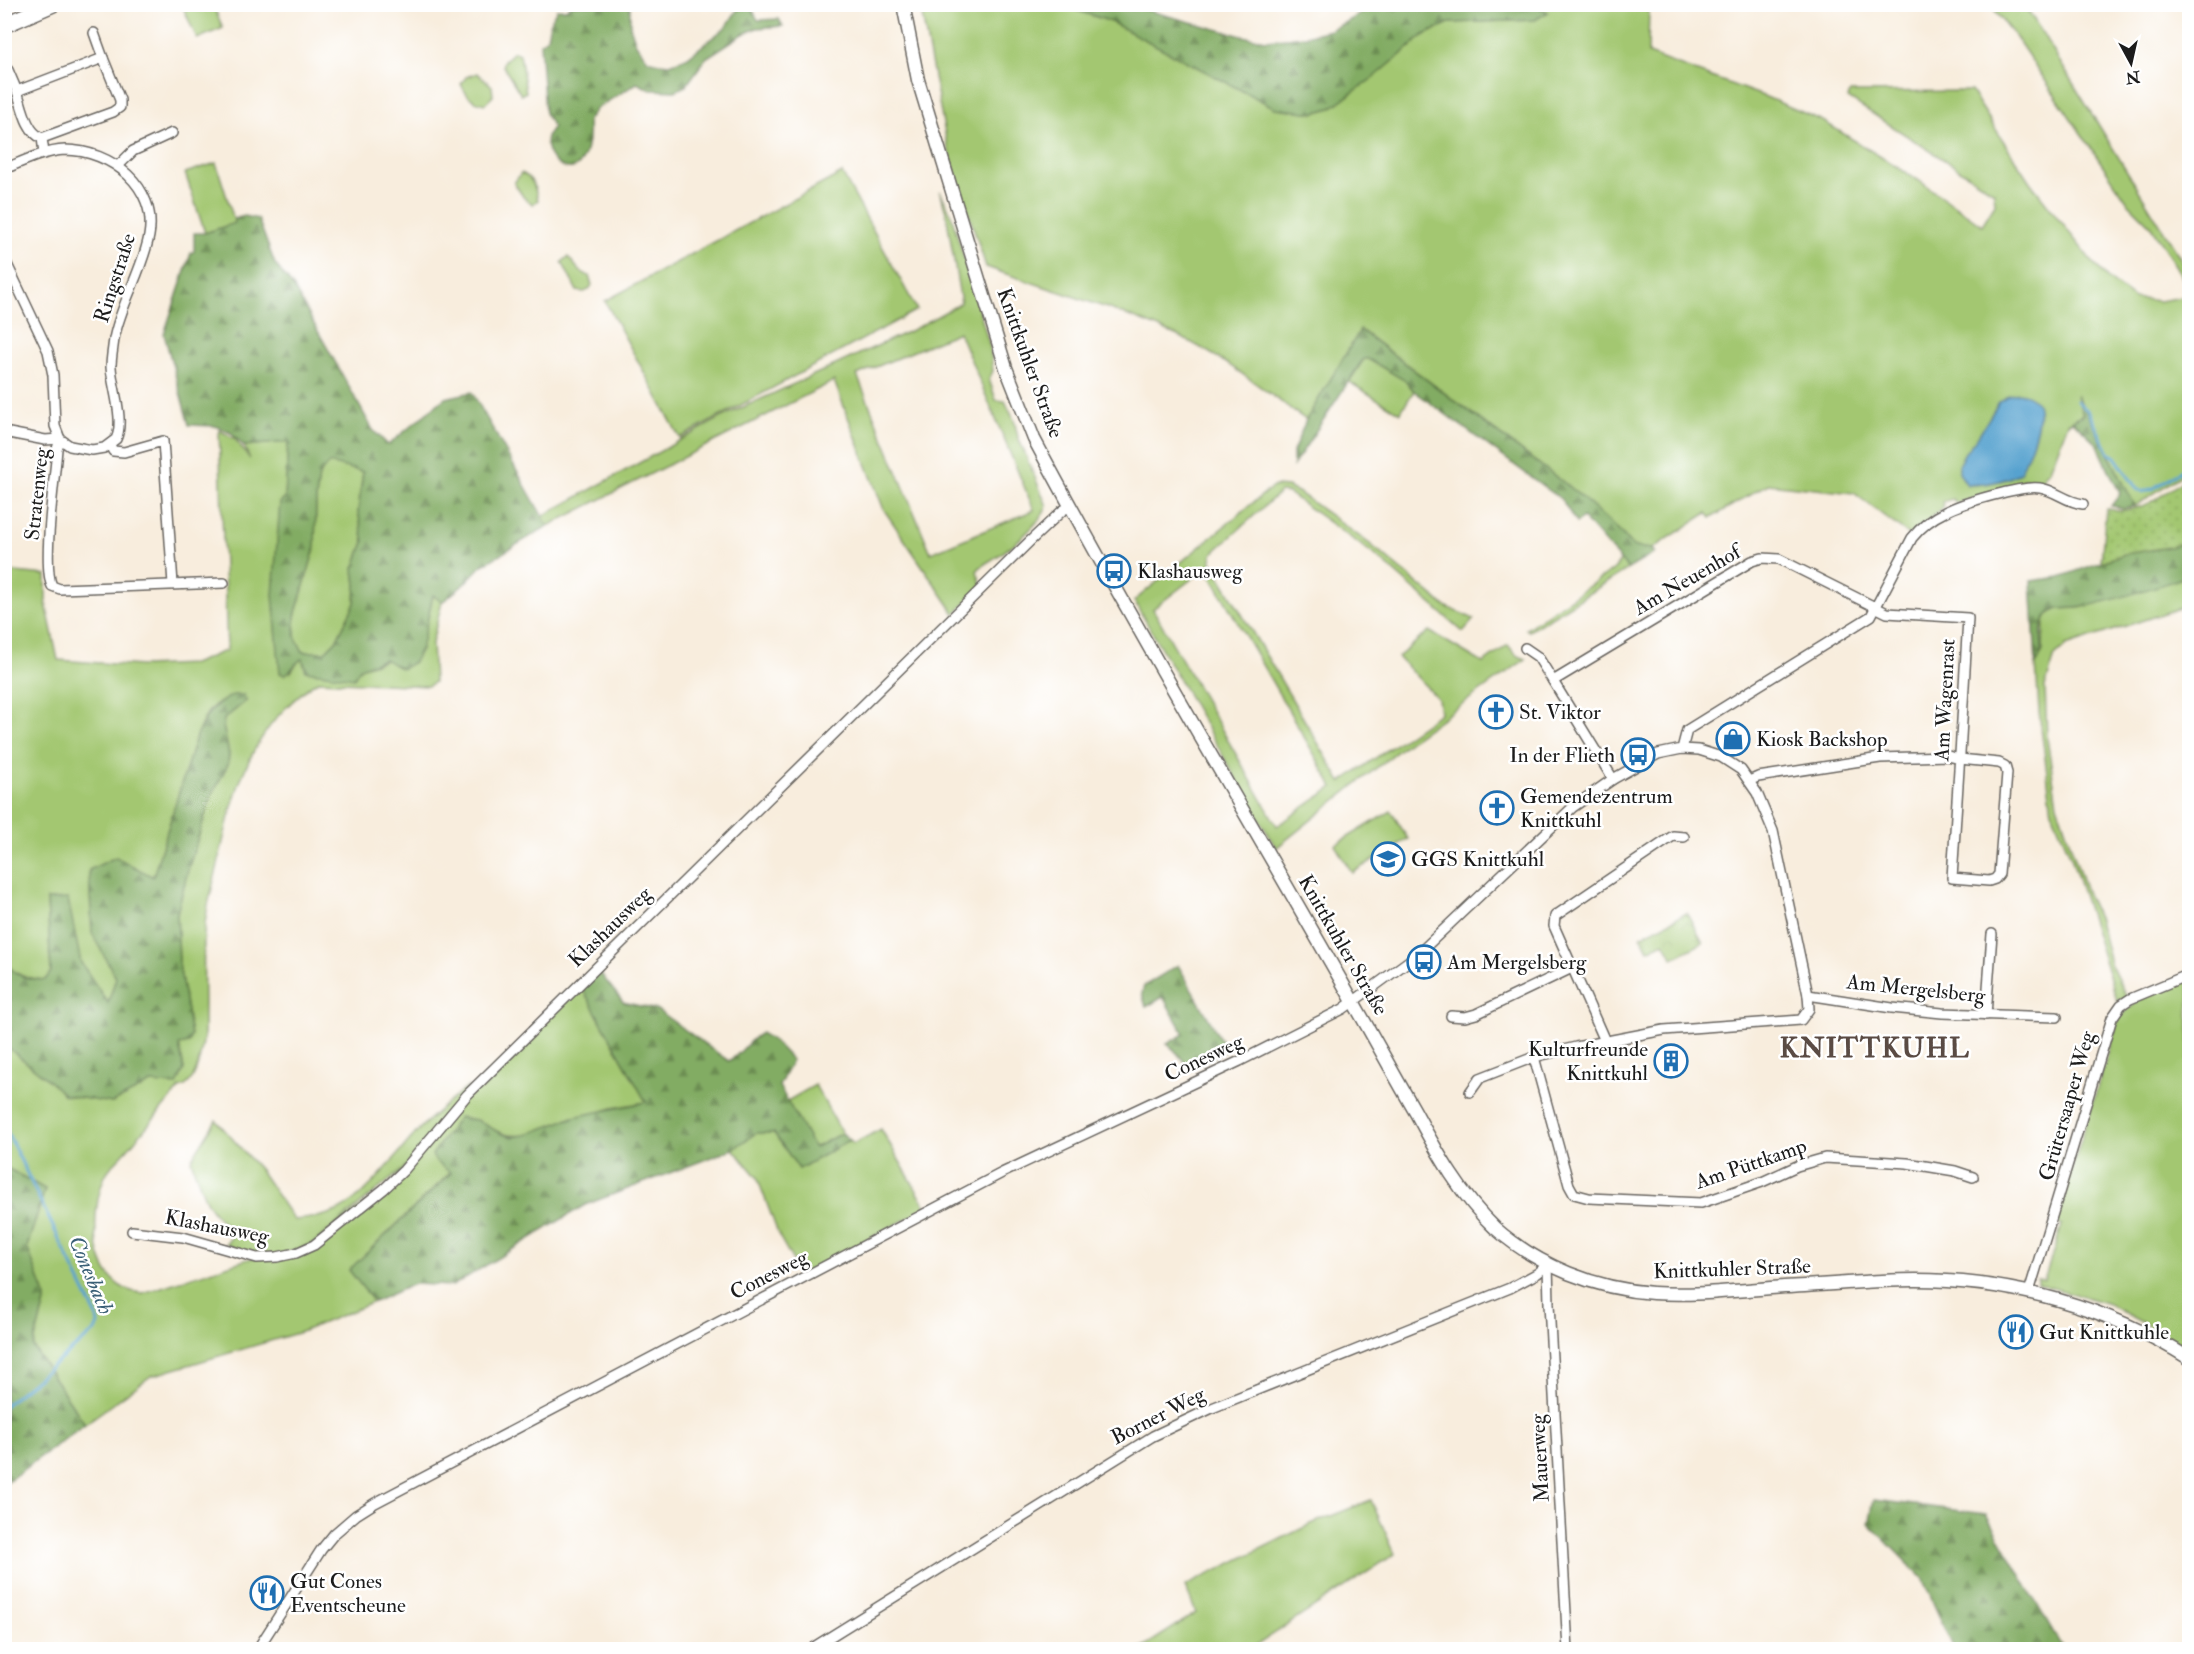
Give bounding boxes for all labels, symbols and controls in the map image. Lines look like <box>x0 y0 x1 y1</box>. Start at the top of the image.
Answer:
north arrow <box>2101 33 2161 93</box>
text: N <box>2124 66 2142 88</box>
street label: Ringstraße <box>88 230 142 326</box>
street label: Knittkuhler Straße <box>990 284 1070 442</box>
street label: Stratenweg <box>19 446 55 542</box>
street label: Am Neuenhof <box>1628 537 1748 622</box>
bus stop icon: Klashausweg <box>1096 553 1132 589</box>
place label: Klashausweg <box>1137 558 1243 585</box>
street label: Am Wagenrast <box>1928 638 1962 763</box>
church icon: St. Viktor <box>1478 694 1514 730</box>
place label: St. Viktor <box>1519 699 1601 726</box>
shop icon: Kiosk Backshop <box>1715 721 1751 757</box>
place label: Kiosk Backshop <box>1756 726 1888 753</box>
bus stop icon: In der Flieth <box>1620 737 1656 773</box>
place label: In der Flieth <box>1509 742 1615 769</box>
place label: Gemendezentrum Knittkuhl <box>1520 783 1673 834</box>
church icon: Gemendezentrum Knittkuhl <box>1479 790 1515 826</box>
school or university icon: GGS Knittkuhl <box>1370 841 1406 877</box>
place label: GGS Knittkuhl <box>1411 846 1545 873</box>
street label: Knittkuhler Straße <box>1292 870 1394 1020</box>
street label: Klashausweg <box>563 880 658 973</box>
bus stop icon: Am Mergelsberg <box>1406 944 1442 980</box>
place label: Am Mergelsberg <box>1446 949 1587 976</box>
street label: Am Mergelsberg <box>1844 968 1987 1010</box>
street label: Grütersaaper Weg <box>2033 1027 2101 1184</box>
street label: Conesweg <box>1160 1028 1248 1088</box>
district label: KNITTKUHL <box>1780 1032 1970 1065</box>
place label: Kulturfreunde Knittkuhl <box>1528 1036 1649 1087</box>
building icon: Kulturfreunde Knittkuhl <box>1653 1043 1689 1079</box>
street label: Am Püttkamp <box>1691 1132 1810 1196</box>
street label: Klashausweg <box>163 1204 272 1250</box>
water label: Conesbach <box>62 1232 120 1319</box>
street label: Conesweg <box>725 1244 813 1306</box>
street label: Knittkuhler Straße <box>1653 1253 1812 1285</box>
restaurant icon: Gut Knittkuhle <box>1998 1314 2034 1350</box>
place label: Gut Knittkuhle <box>2039 1319 2169 1346</box>
street label: Borner Weg <box>1106 1380 1210 1451</box>
street label: Mauerweg <box>1524 1413 1556 1503</box>
place label: Gut Cones Eventscheune <box>290 1568 406 1619</box>
restaurant icon: Gut Cones Eventscheune <box>249 1575 285 1611</box>

